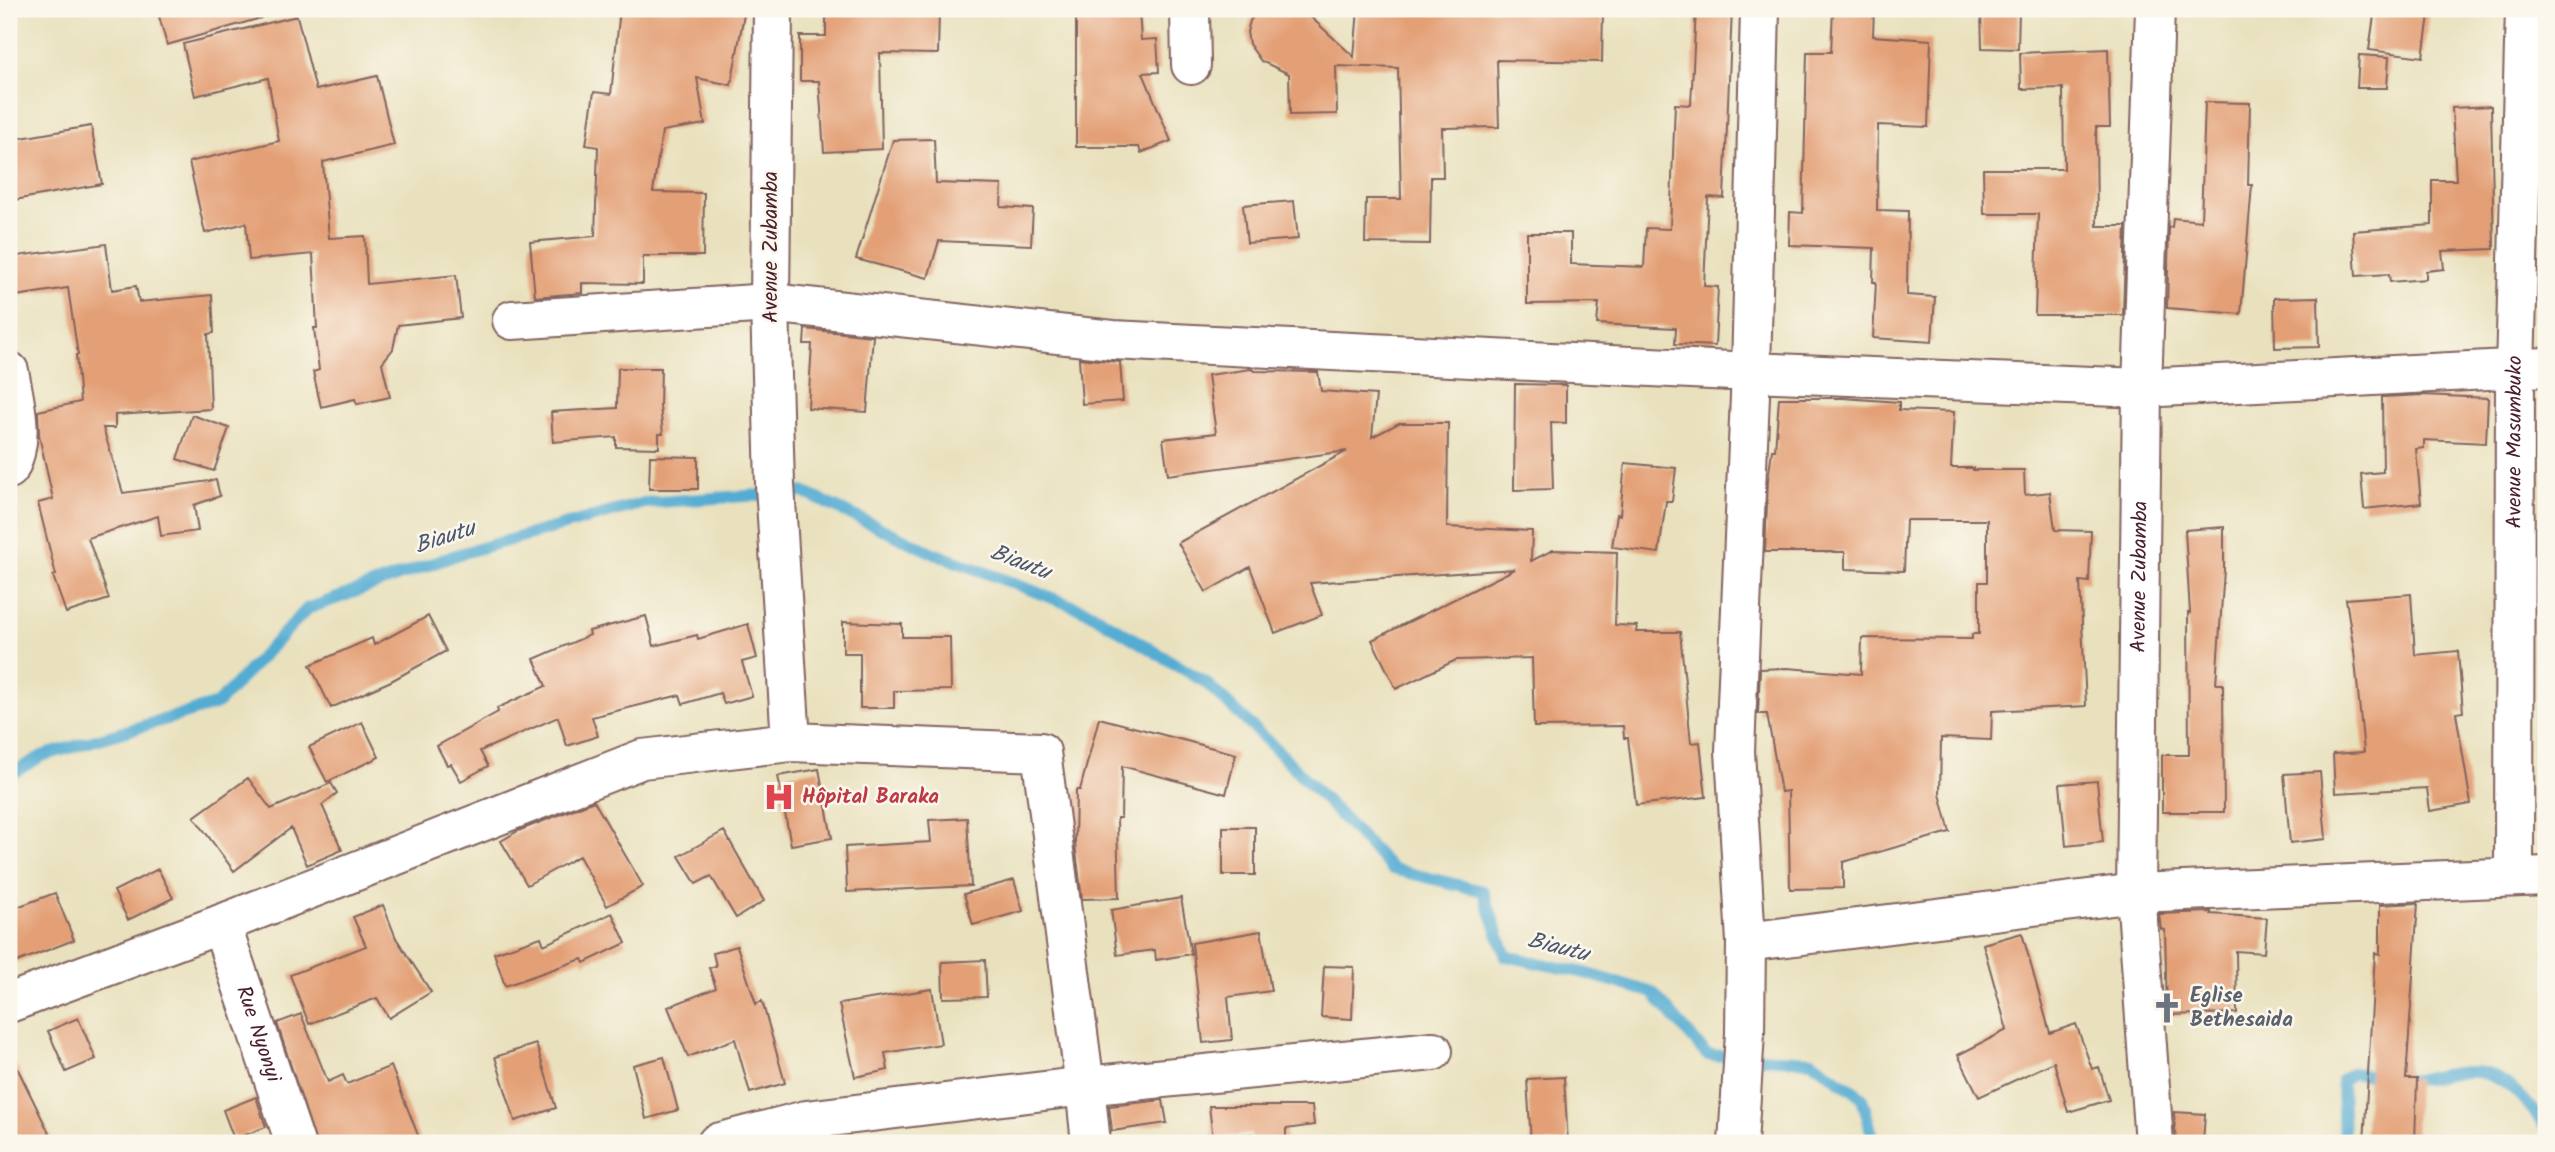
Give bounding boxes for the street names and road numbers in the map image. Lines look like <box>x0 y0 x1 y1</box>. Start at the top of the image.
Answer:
street label: Avenue Zubamba <box>755 171 788 323</box>
street label: Avenue Masumbuko <box>2498 355 2532 529</box>
street label: Avenue Zubamba <box>2122 501 2157 653</box>
street label: Rue Nyonyi <box>227 981 290 1087</box>

